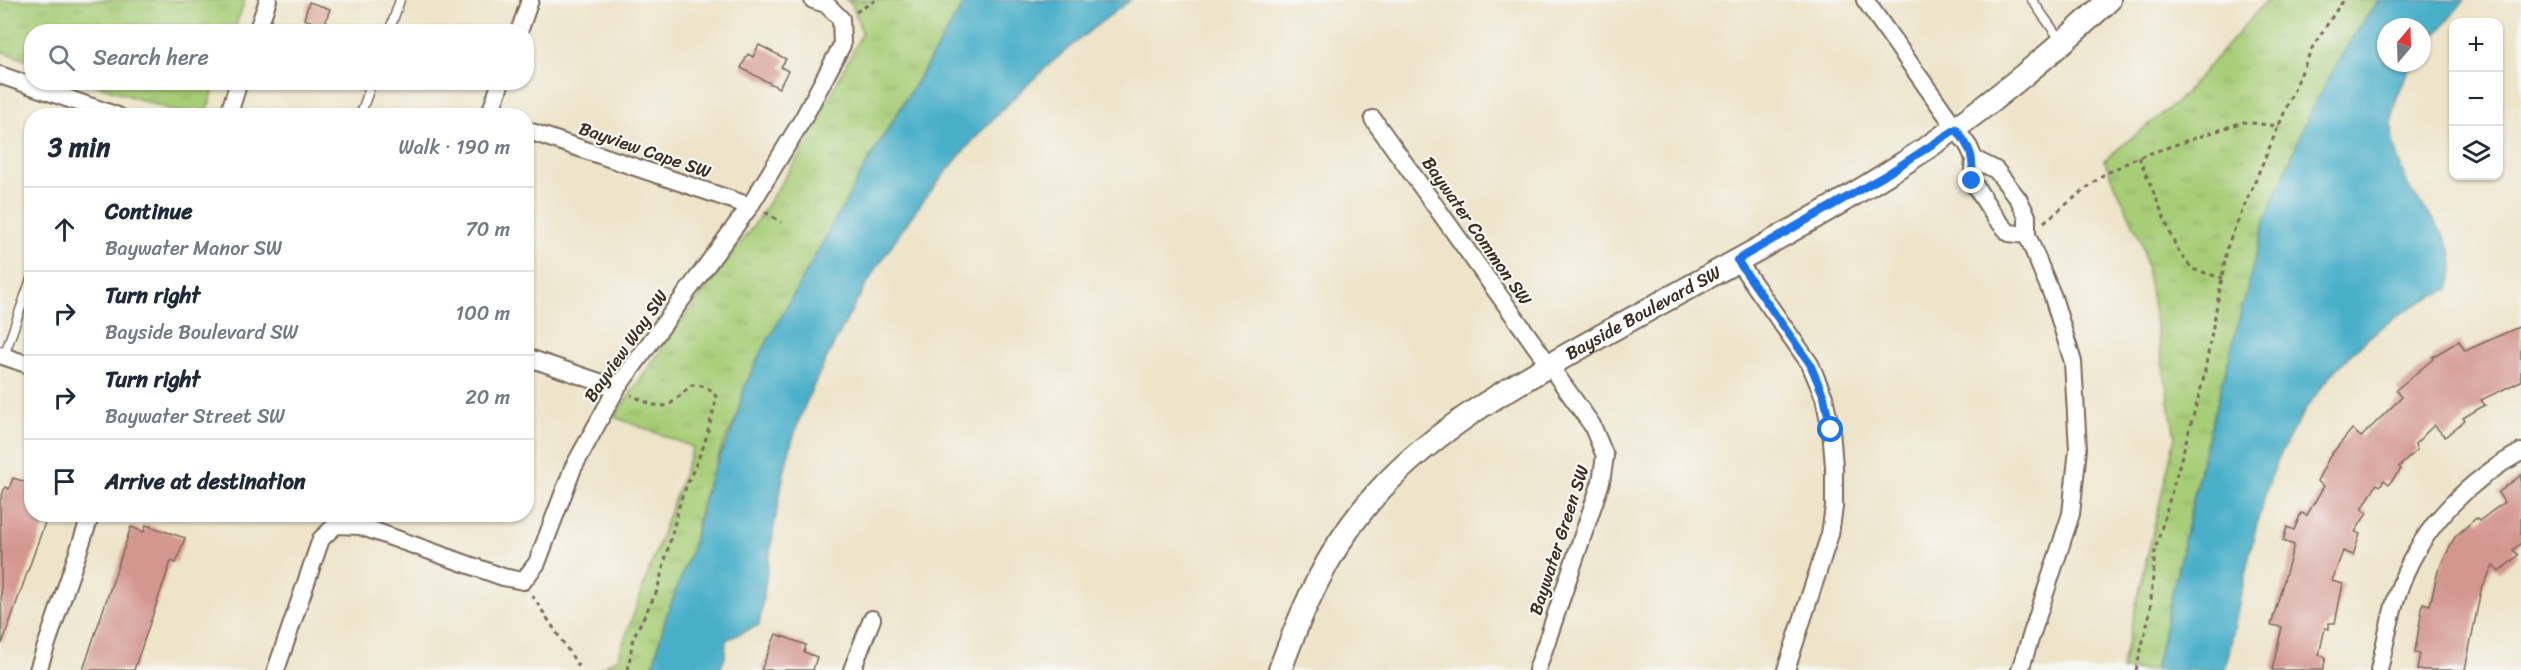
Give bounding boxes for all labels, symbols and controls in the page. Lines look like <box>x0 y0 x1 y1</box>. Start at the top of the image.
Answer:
north arrow <box>2377 18 2431 72</box>
map controls <box>2449 18 2503 180</box>
button: + <box>2449 18 2503 72</box>
search box <box>24 24 534 90</box>
text: Search here <box>93 38 209 77</box>
icon: search <box>45 41 78 74</box>
button: − <box>2449 72 2503 126</box>
street label: Bayview Cape SW <box>574 112 716 188</box>
text: 3 min <box>48 124 110 170</box>
button: layers <box>2449 126 2503 180</box>
text: Walk · 190 m <box>398 130 510 165</box>
street label: Baywater Common SW <box>1413 150 1541 313</box>
route end <box>1958 167 1984 193</box>
text: Continue <box>105 192 193 231</box>
text: 70 m <box>465 212 510 247</box>
icon: ahead <box>48 213 81 246</box>
text: Baywater Manor SW <box>105 231 282 266</box>
street label: Bayside Boulevard SW <box>1559 256 1728 369</box>
text: Turn right <box>105 276 200 315</box>
street label: Bayview Way SW <box>575 282 677 409</box>
text: 100 m <box>456 296 510 331</box>
icon: right <box>48 297 81 330</box>
text: Bayside Boulevard SW <box>105 315 299 350</box>
text: Turn right <box>105 360 200 399</box>
text: 20 m <box>465 380 510 415</box>
icon: right <box>48 381 81 414</box>
text: Baywater Street SW <box>105 399 285 434</box>
route start <box>1817 416 1843 442</box>
street label: Baywater Green SW <box>1520 460 1599 619</box>
text: Arrive at destination <box>105 462 306 501</box>
icon: arrive <box>48 465 81 498</box>

